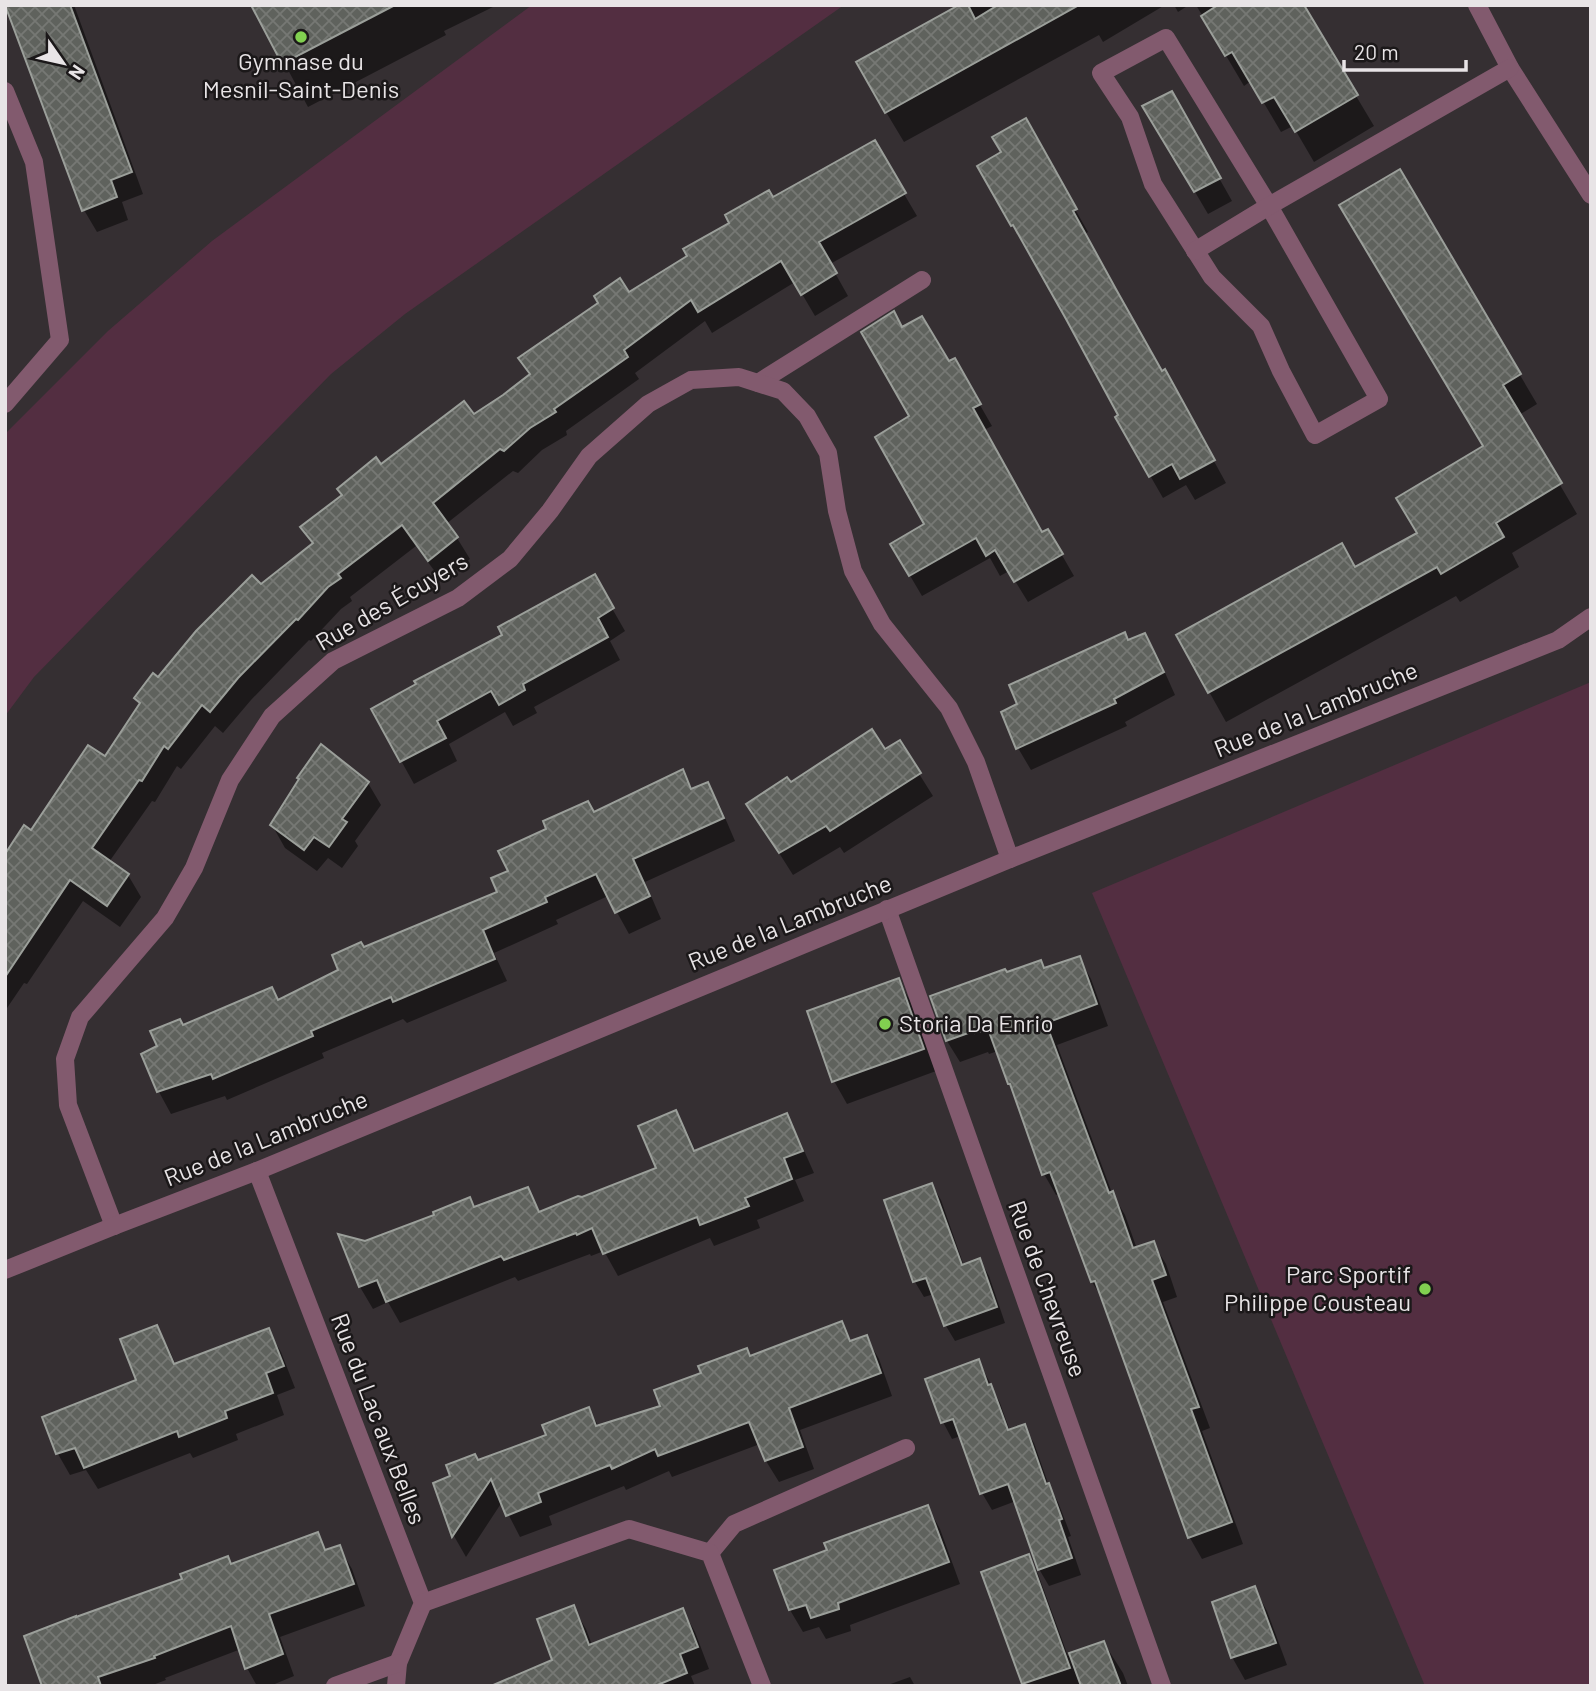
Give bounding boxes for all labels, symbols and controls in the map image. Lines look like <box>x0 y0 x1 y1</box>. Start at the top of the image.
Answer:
north arrow <box>28 28 98 98</box>
scale bar <box>1344 28 1466 72</box>
marker: Gymnase du Mesnil-Saint-Denis <box>293 29 309 45</box>
text: 20 m <box>1354 39 1399 64</box>
place label: Gymnase du Mesnil-Saint-Denis <box>203 46 399 103</box>
text: N <box>64 61 91 84</box>
street label: Rue des Écuyers <box>310 545 472 656</box>
street label: Rue de la Lambruche <box>1209 655 1421 763</box>
street label: Rue de la Lambruche <box>683 868 895 976</box>
place label: Storia Da Enrio <box>899 1008 1054 1037</box>
marker: Storia Da Enrio <box>877 1016 893 1032</box>
street label: Rue de la Lambruche <box>159 1084 371 1192</box>
street label: Rue de Chevreuse <box>1003 1196 1094 1381</box>
place label: Parc Sportif Philippe Cousteau <box>1224 1259 1411 1316</box>
marker: Parc Sportif Philippe Cousteau <box>1417 1281 1433 1297</box>
street label: Rue du Lac aux Belles <box>326 1309 433 1528</box>

